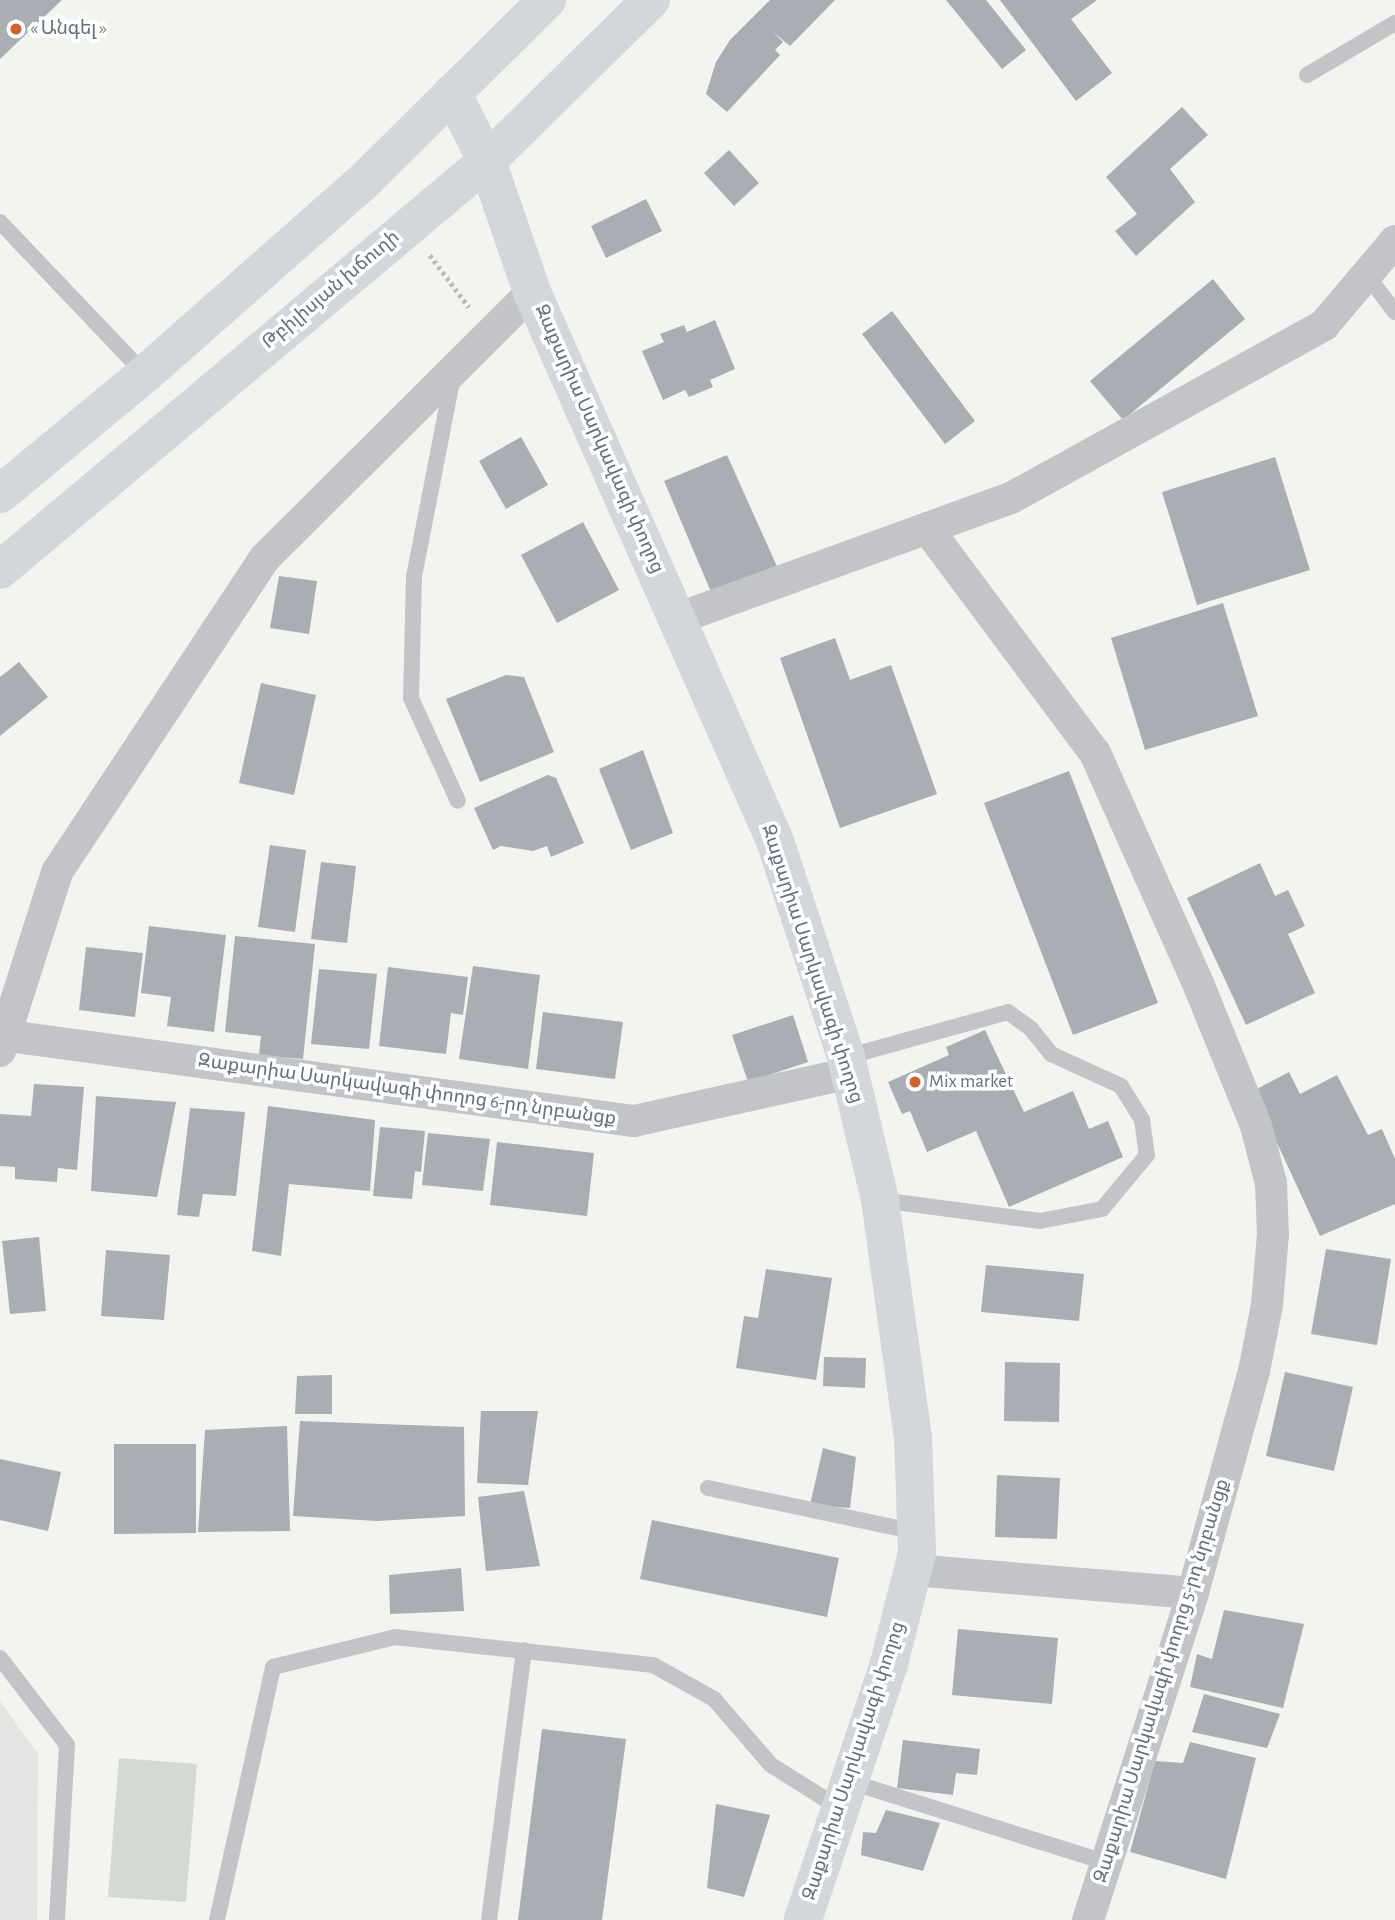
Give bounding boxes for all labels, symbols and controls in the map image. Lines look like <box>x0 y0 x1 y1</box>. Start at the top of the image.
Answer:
place label: « Անգել » <box>30 18 107 40</box>
marker: « Անգել » <box>8 21 24 37</box>
street label: Թբիլիսյան խճուղի <box>258 226 404 354</box>
street label: Զաքարիա Սարկավագի փողոց <box>529 301 669 577</box>
street label: Զաքարիա Սարկավագի փողոց <box>756 822 868 1106</box>
street label: Զաքարիա Սարկավագի փողոց 6-րդ նրբանցք <box>196 1049 618 1131</box>
place label: Mix market <box>929 1071 1013 1093</box>
marker: Mix market <box>907 1074 923 1090</box>
street label: Զաքարիա Սարկավագի փողոց 5-րդ նրբանցք <box>1090 1476 1234 1886</box>
street label: Զաքարիա Սարկավագի փողոց <box>798 1619 910 1903</box>

